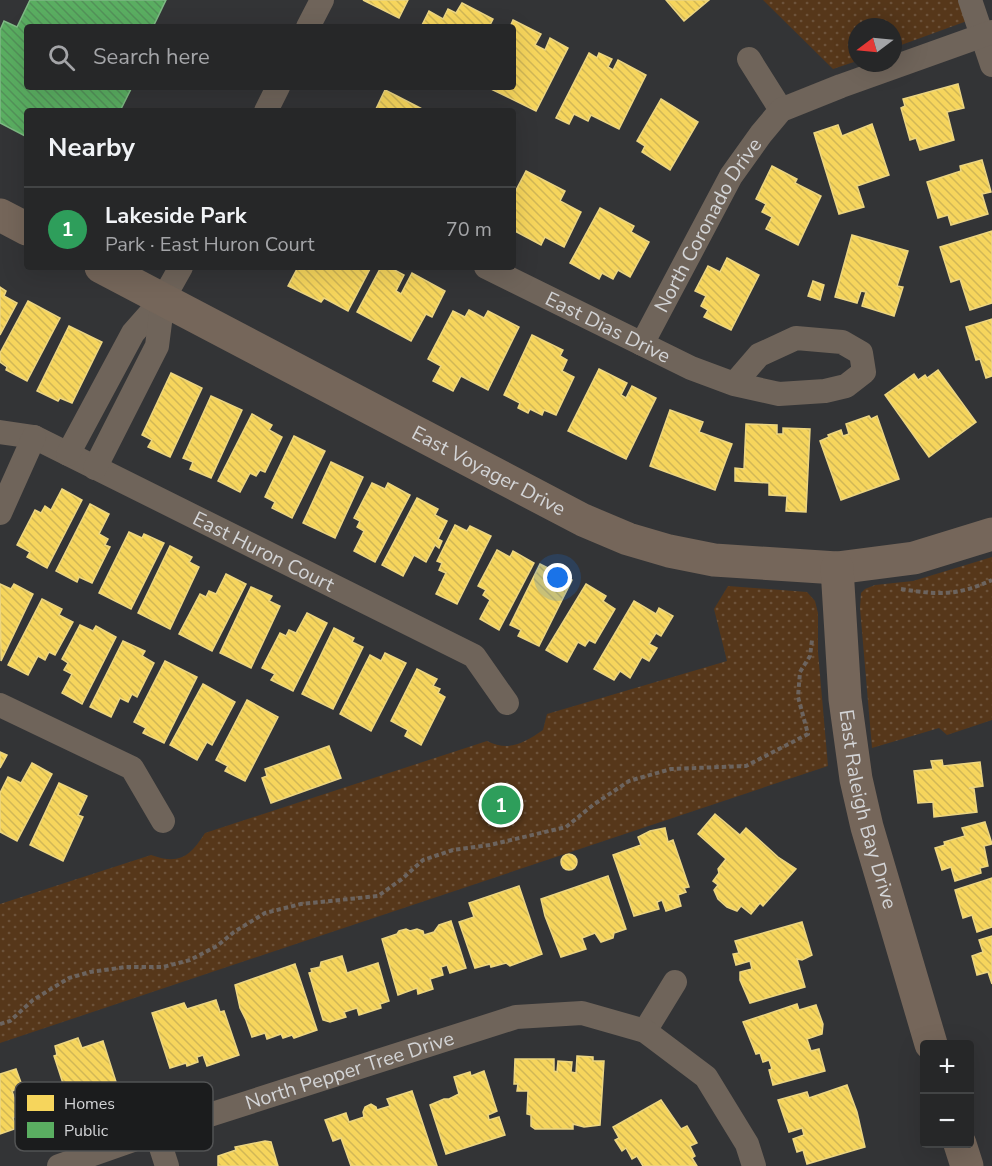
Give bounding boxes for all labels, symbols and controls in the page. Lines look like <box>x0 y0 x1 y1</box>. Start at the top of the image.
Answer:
north arrow <box>848 18 902 72</box>
search box <box>24 24 516 90</box>
icon: search <box>45 41 78 74</box>
text: Search here <box>93 42 210 72</box>
text: Nearby <box>48 130 135 165</box>
street label: North Coronado Drive <box>648 132 768 317</box>
text: Lakeside Park <box>105 201 247 231</box>
text: 1 <box>62 216 74 243</box>
text: 70 m <box>446 216 492 243</box>
text: Park · East Huron Court <box>105 231 314 258</box>
street label: East Dias Drive <box>541 285 675 370</box>
street label: East Voyager Drive <box>407 419 570 523</box>
street label: East Huron Court <box>188 505 340 599</box>
your location <box>543 563 572 592</box>
street label: East Raleigh Bay Drive <box>833 708 903 912</box>
pin: 1 <box>482 782 520 828</box>
street label: North Pepper Tree Drive <box>242 1025 458 1117</box>
map controls <box>920 1040 974 1148</box>
button: + <box>920 1040 974 1094</box>
legend <box>15 1082 213 1151</box>
text: Homes <box>64 1093 115 1115</box>
button: − <box>920 1094 974 1148</box>
text: Public <box>64 1120 109 1142</box>

